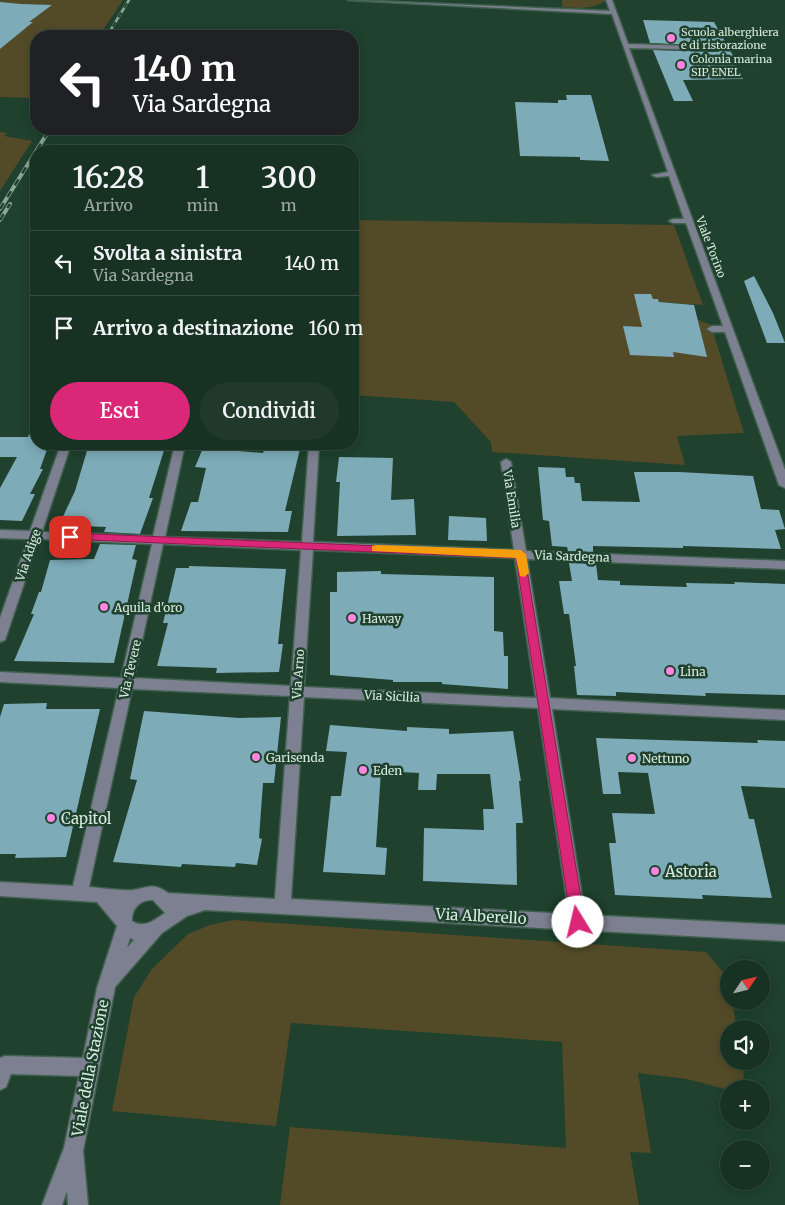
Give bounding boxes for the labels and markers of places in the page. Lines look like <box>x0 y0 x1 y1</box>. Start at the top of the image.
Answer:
place label: Scuola alberghiera e di ristorazione <box>681 25 779 52</box>
marker: Scuola alberghiera e di ristorazione <box>665 32 677 44</box>
place label: Colonia marina SIP ENEL <box>691 52 772 79</box>
marker: Colonia marina SIP ENEL <box>675 59 687 71</box>
pin <box>49 516 91 558</box>
place label: Aquila d'oro <box>113 600 182 615</box>
marker: Aquila d'oro <box>98 601 110 613</box>
place label: Haway <box>362 611 401 626</box>
marker: Haway <box>346 612 358 624</box>
place label: Lina <box>680 664 706 679</box>
marker: Lina <box>664 665 676 677</box>
place label: Garisenda <box>266 750 325 765</box>
marker: Garisenda <box>250 751 262 763</box>
place label: Nettuno <box>642 751 689 766</box>
marker: Nettuno <box>626 752 638 764</box>
place label: Eden <box>373 763 402 778</box>
marker: Eden <box>357 764 369 776</box>
place label: Capitol <box>61 809 112 828</box>
marker: Capitol <box>45 812 57 824</box>
place label: Astoria <box>664 862 717 881</box>
marker: Astoria <box>649 865 661 877</box>

